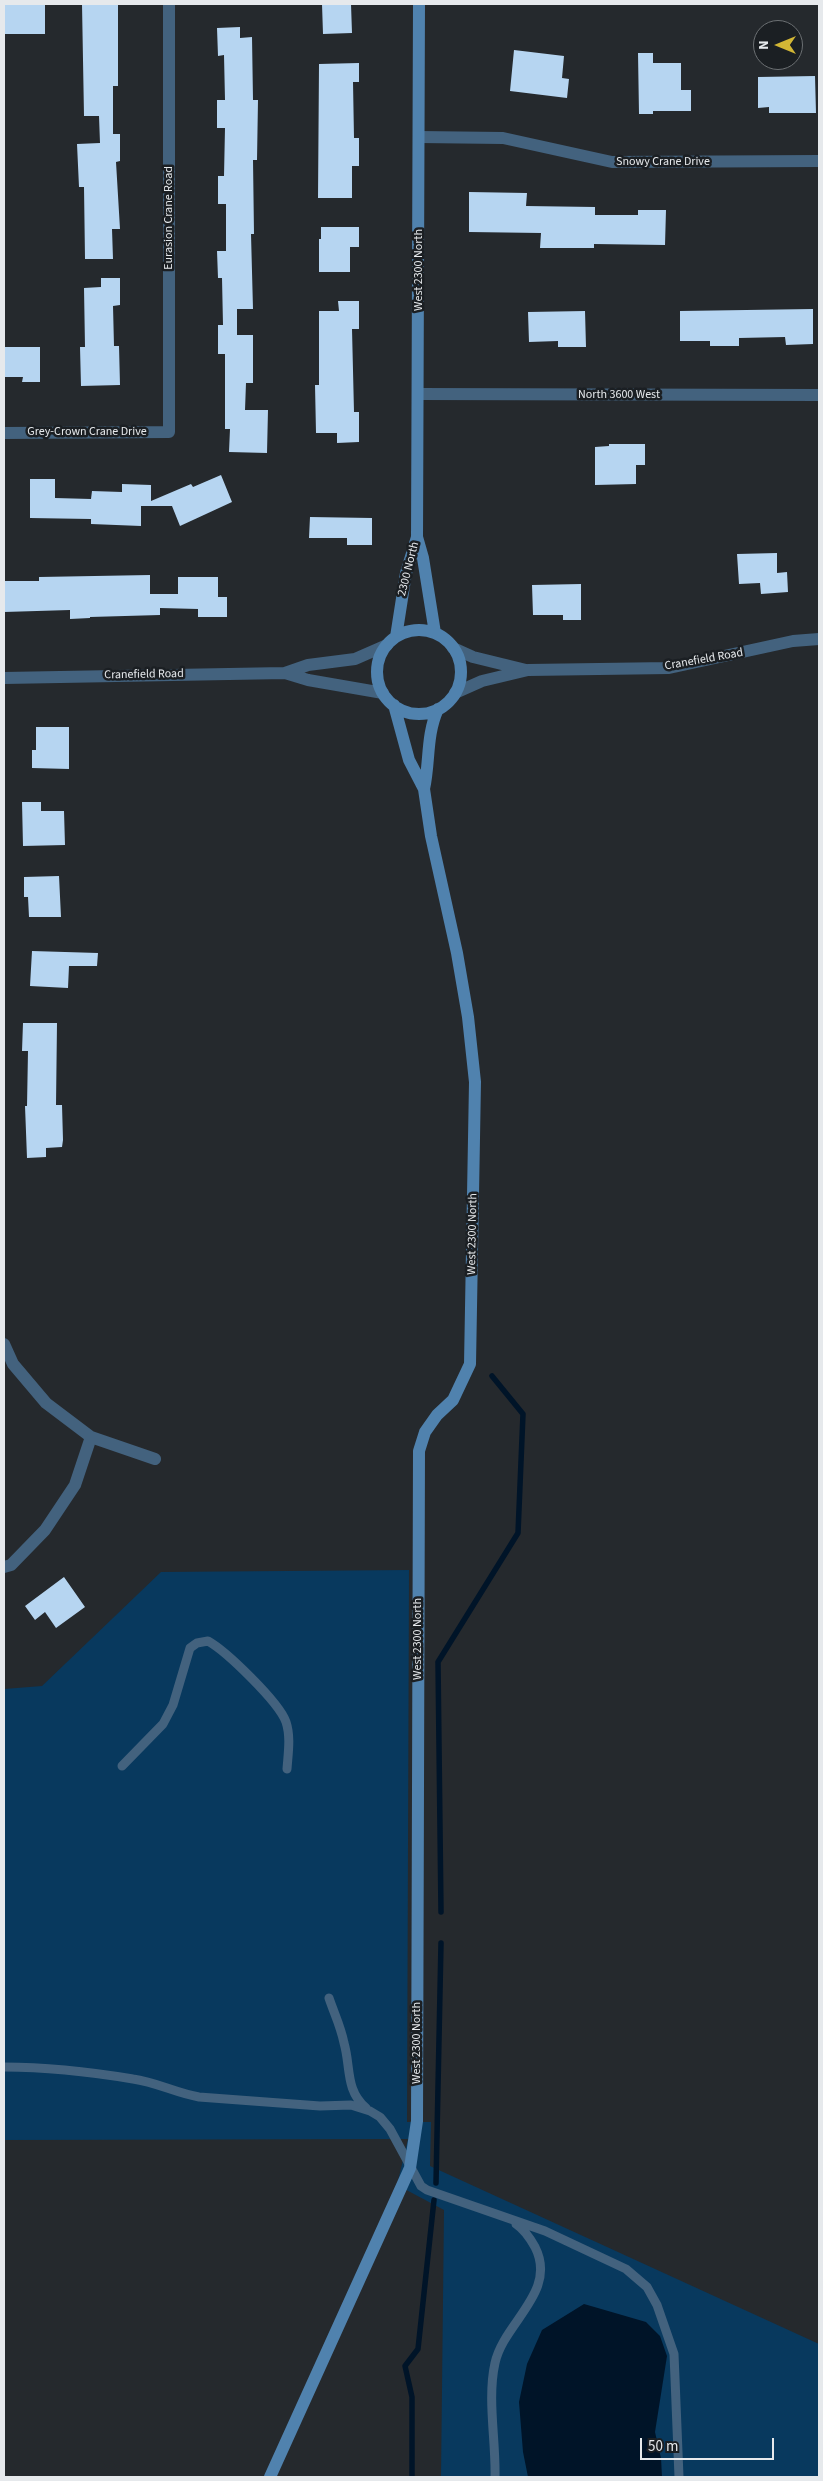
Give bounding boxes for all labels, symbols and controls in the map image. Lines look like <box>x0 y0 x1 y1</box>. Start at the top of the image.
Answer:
north arrow <box>753 20 803 70</box>
text: N <box>754 40 774 50</box>
street label: Snowy Crane Drive <box>616 155 710 169</box>
street label: Eurasion Crane Road <box>162 166 176 270</box>
street label: West 2300 North <box>412 229 426 311</box>
street label: North 3600 West <box>578 388 660 402</box>
street label: Grey-Crown Crane Drive <box>27 425 147 439</box>
street label: 2300 North <box>395 540 423 598</box>
street label: Cranefield Road <box>664 646 744 674</box>
street label: Cranefield Road <box>104 667 184 683</box>
street label: West 2300 North <box>465 1193 481 1275</box>
street label: West 2300 North <box>411 1598 425 1680</box>
street label: West 2300 North <box>410 2002 424 2084</box>
scale bar <box>643 2428 777 2460</box>
text: 50 m <box>648 2436 678 2457</box>

